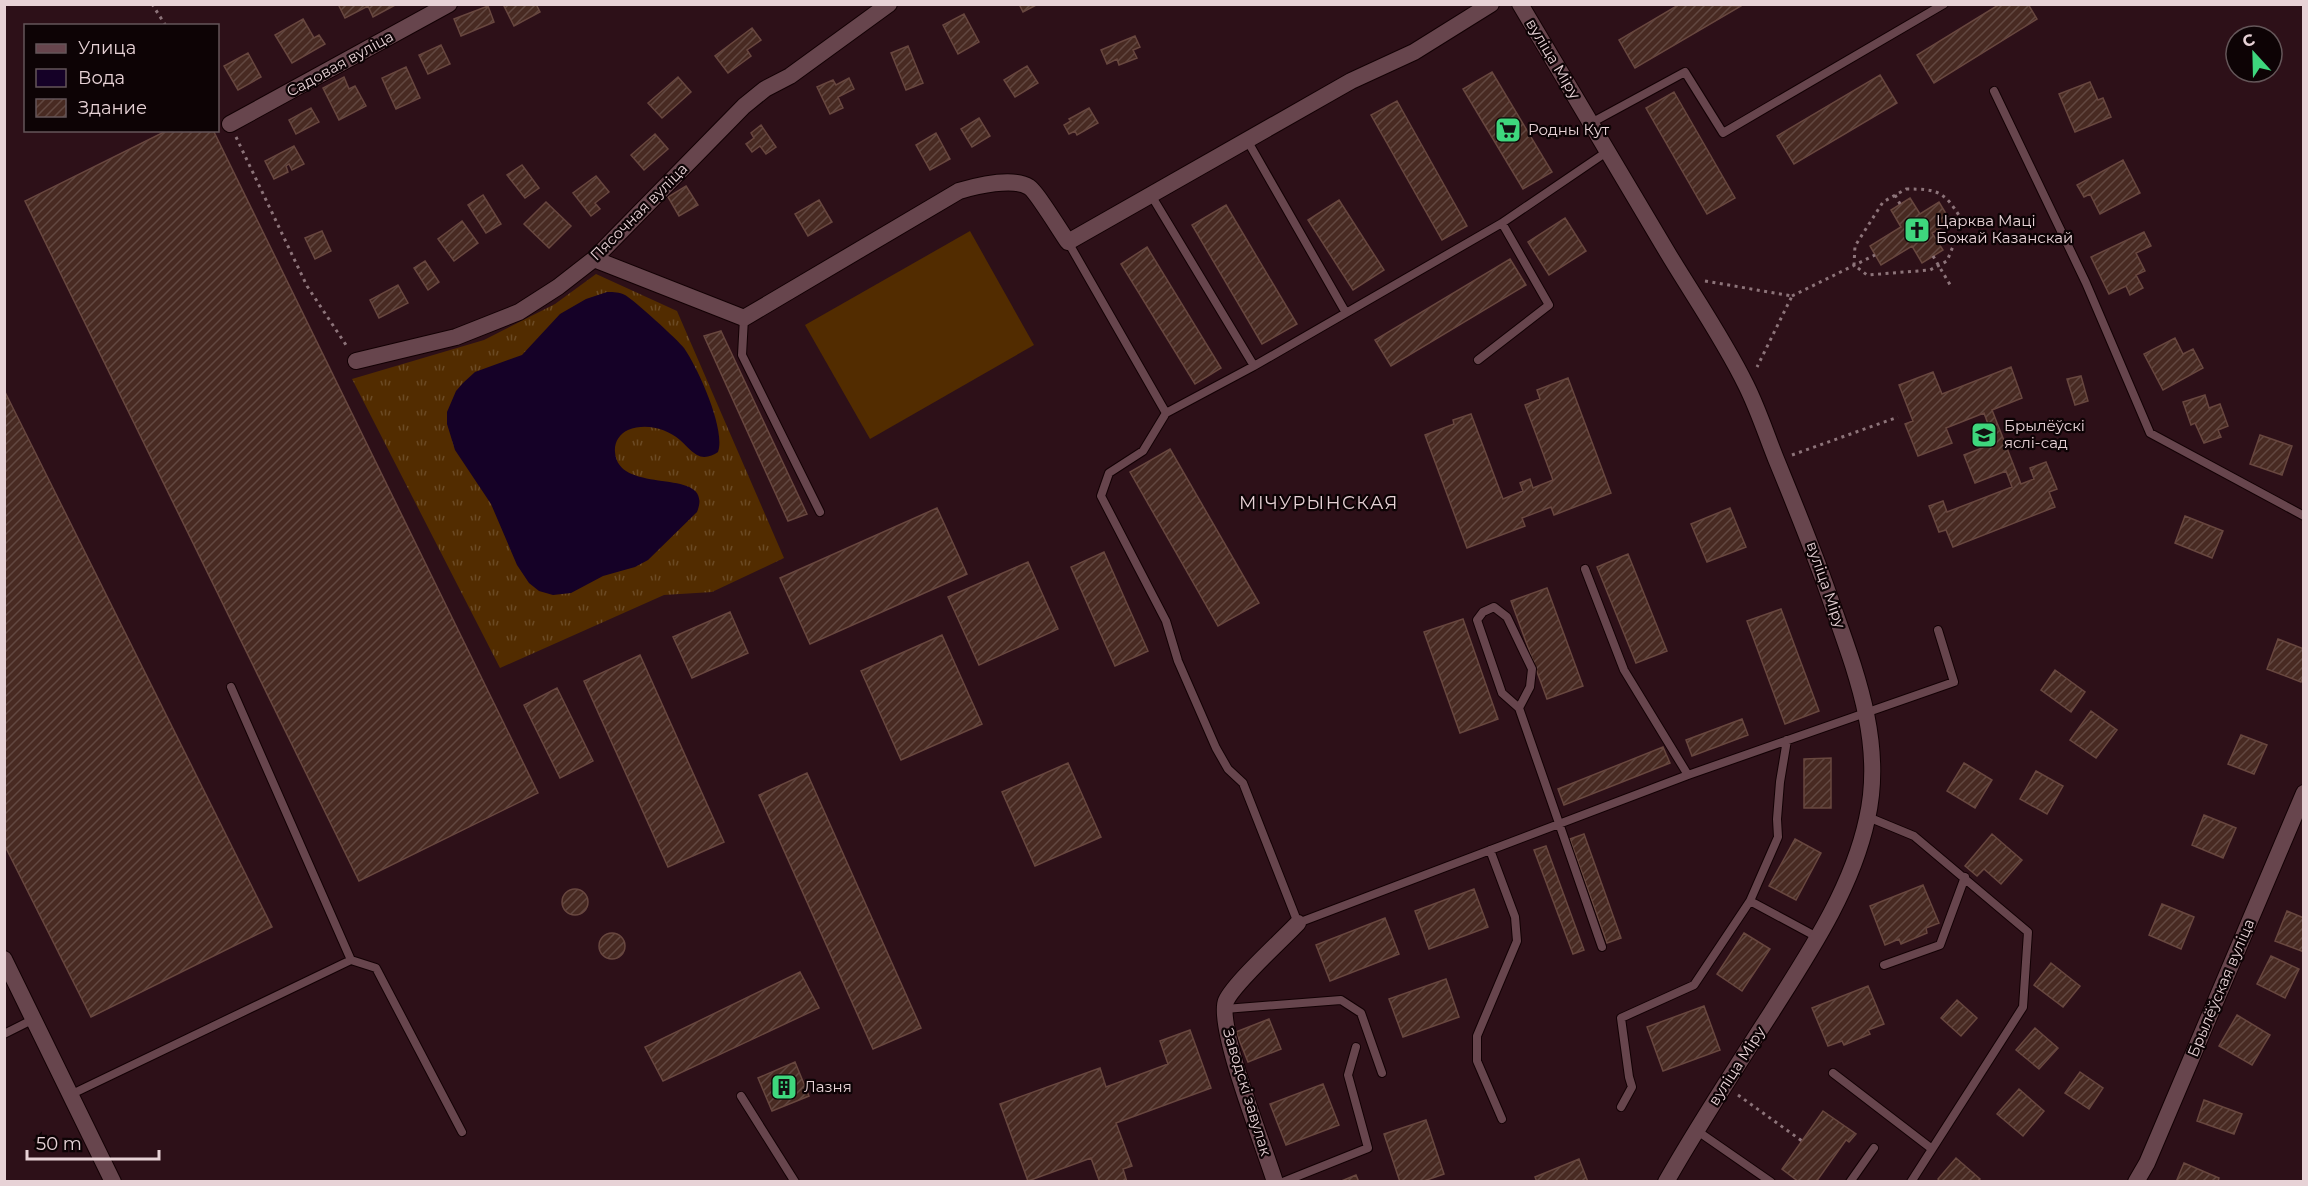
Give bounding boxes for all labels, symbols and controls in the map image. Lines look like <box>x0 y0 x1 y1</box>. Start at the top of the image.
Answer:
street label: вуліца Міру <box>1522 15 1585 103</box>
legend <box>24 24 219 132</box>
north arrow <box>2224 24 2284 84</box>
street label: Садовая вуліца <box>283 26 397 101</box>
text: С <box>2240 29 2258 52</box>
text: Улица <box>78 37 136 59</box>
text: Вода <box>78 67 125 89</box>
text: Здание <box>78 97 147 119</box>
supermarket icon: Родны Кут <box>1493 115 1523 145</box>
place label: Родны Кут <box>1528 120 1610 139</box>
street label: Пясочная вуліца <box>586 159 691 264</box>
place label: Царква Маці Божай Казанскай <box>1936 211 2073 247</box>
church icon: Царква Маці Божай Казанскай <box>1902 215 1932 245</box>
place label: Брылёўскі яслі-сад <box>2004 416 2085 452</box>
school or university icon: Брылёўскі яслі-сад <box>1969 420 1999 450</box>
district label: МІЧУРЫНСКАЯ <box>1239 492 1399 514</box>
street label: вуліца Міру <box>1803 539 1850 631</box>
street label: Брылёўская вуліца <box>2183 916 2258 1060</box>
street label: вуліца Міру <box>1704 1022 1770 1109</box>
street label: Заводскі завулак <box>1219 1026 1276 1158</box>
building icon: Лазня <box>769 1072 799 1102</box>
place label: Лазня <box>804 1077 852 1096</box>
scale bar <box>27 1123 159 1161</box>
text: 50 m <box>36 1133 82 1155</box>

